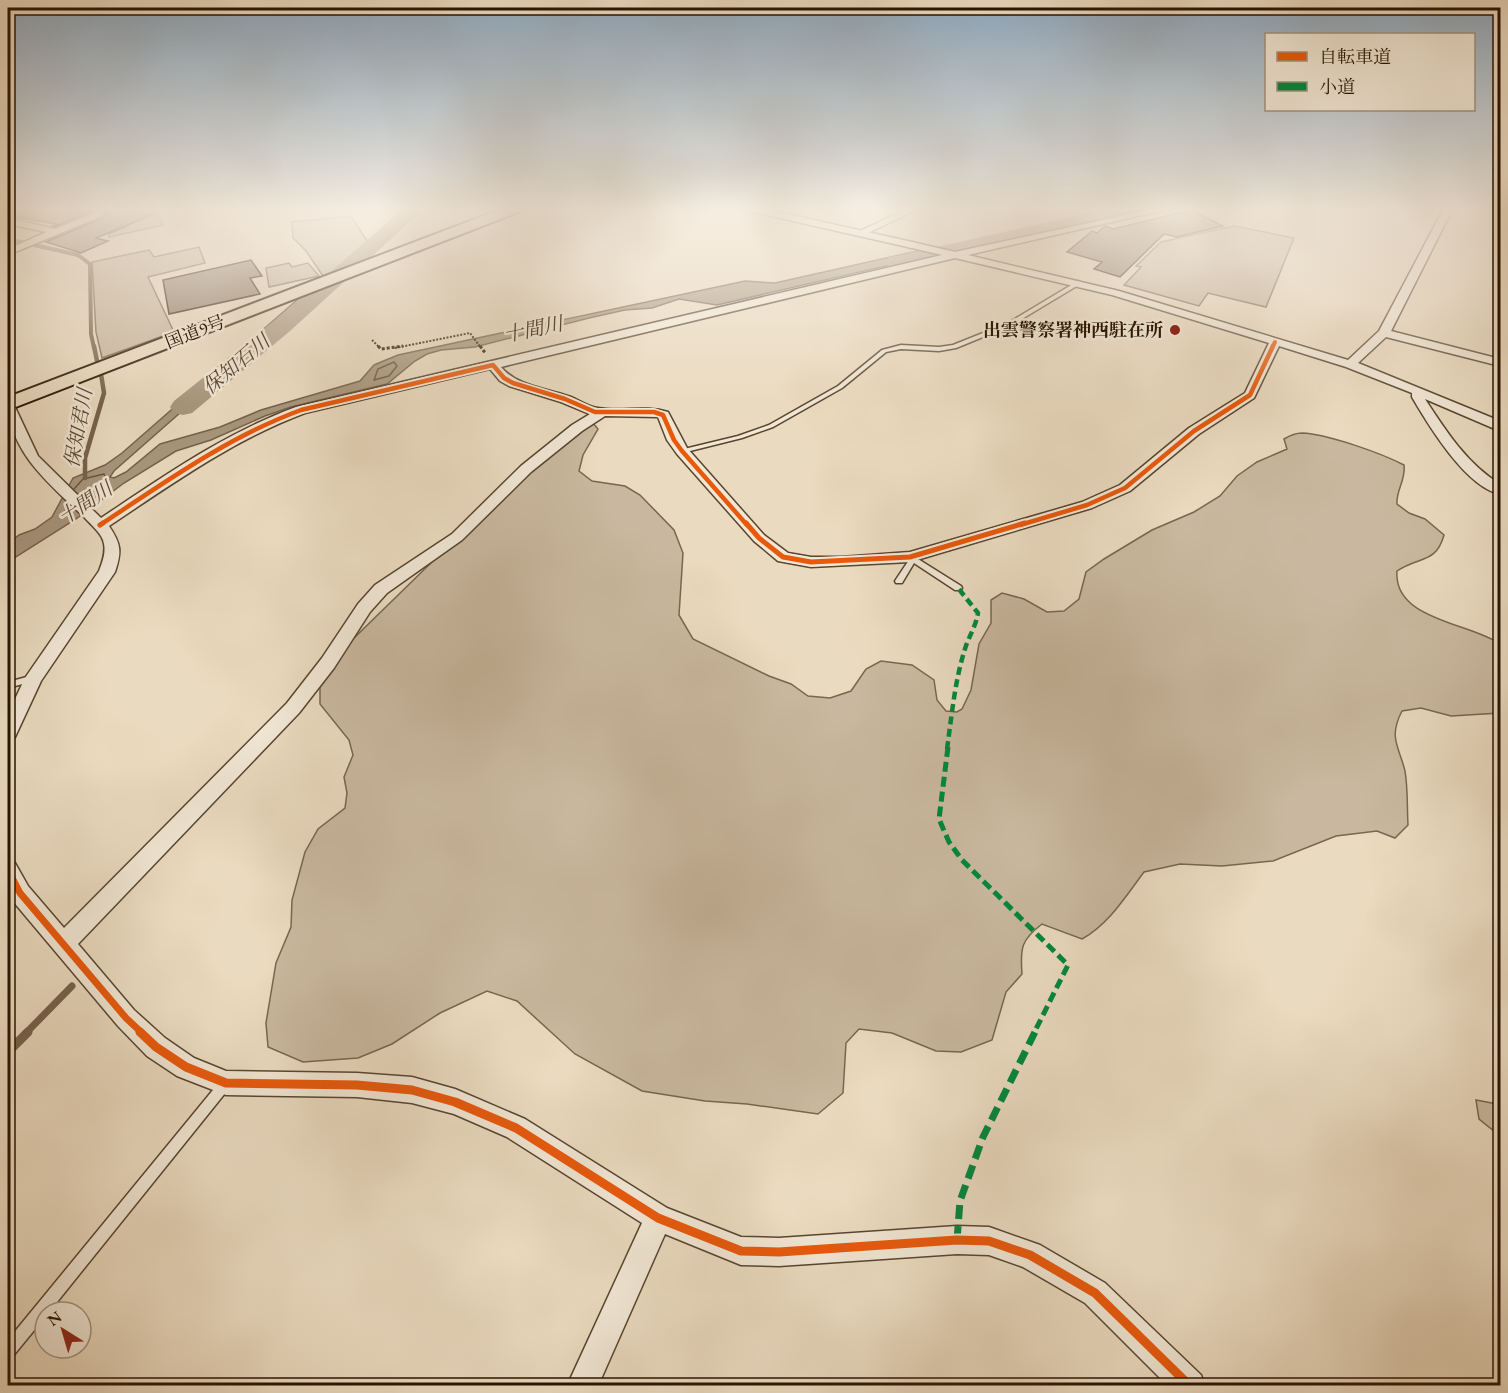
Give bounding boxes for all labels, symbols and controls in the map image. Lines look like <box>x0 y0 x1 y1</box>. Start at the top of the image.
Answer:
legend <box>1265 33 1475 111</box>
text: 自転車道 <box>1319 45 1391 68</box>
text: 小道 <box>1319 75 1355 98</box>
street label: 国道9号 <box>161 310 228 353</box>
water label: 十間川 <box>501 310 567 348</box>
place label: 出雲警察署神西駐在所 <box>983 318 1163 341</box>
marker: 出雲警察署神西駐在所 <box>1168 323 1182 337</box>
water label: 保知石川 <box>197 327 277 400</box>
water label: 保知君川 <box>58 384 98 470</box>
water label: 十間川 <box>53 474 119 531</box>
north arrow <box>33 1300 93 1360</box>
text: N <box>43 1306 66 1331</box>

